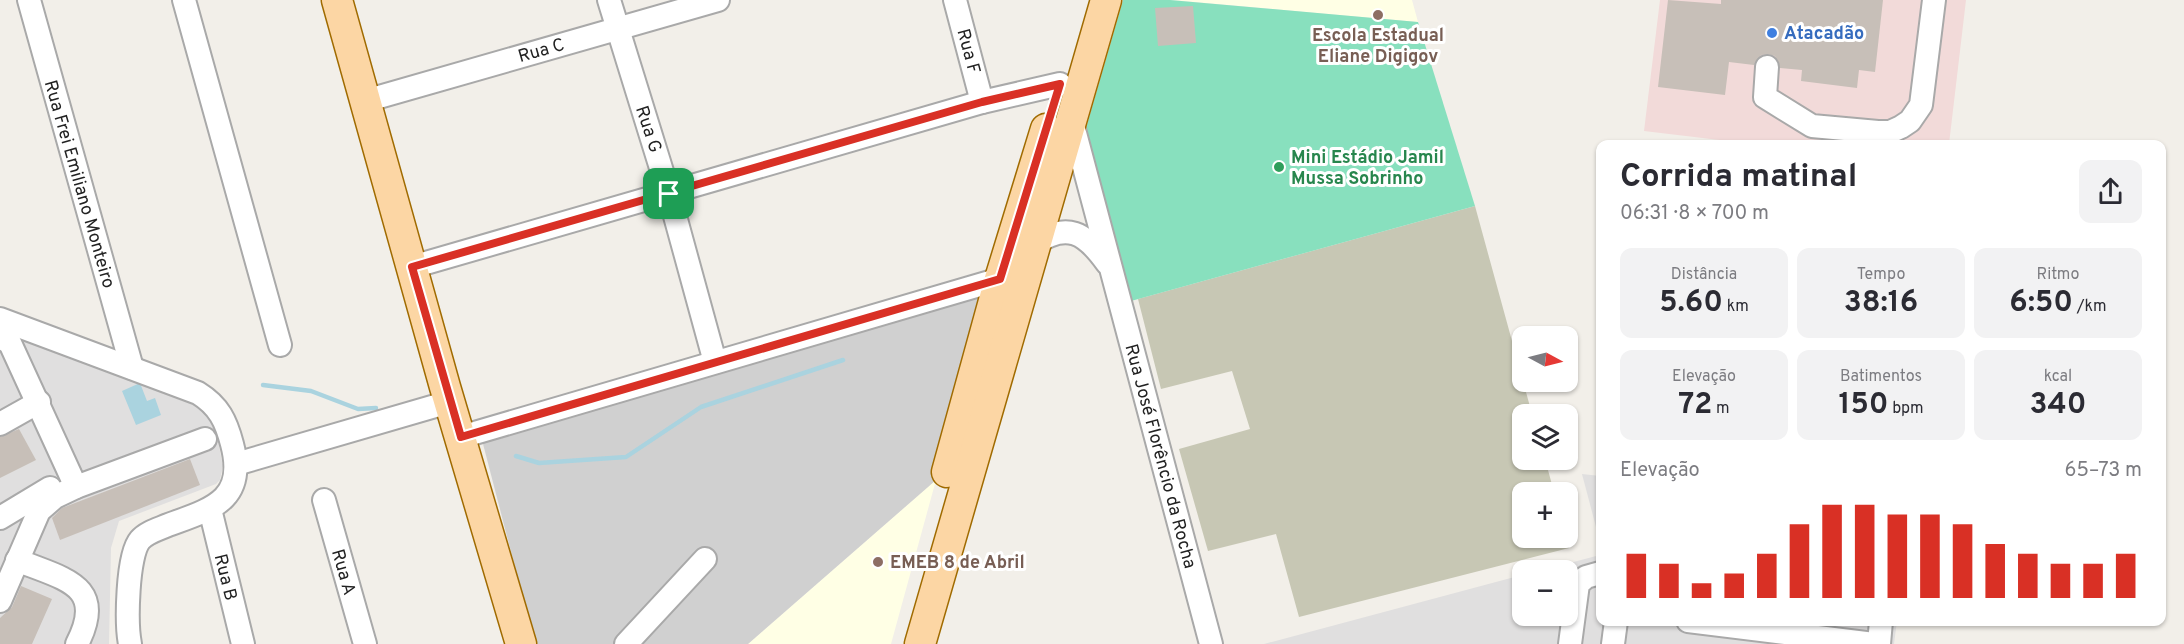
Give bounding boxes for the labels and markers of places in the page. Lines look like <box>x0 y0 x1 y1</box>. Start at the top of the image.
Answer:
marker: Escola Estadual Eliane Digigov <box>1371 8 1385 22</box>
place label: Atacadão <box>1784 23 1864 46</box>
place label: Escola Estadual Eliane Digigov <box>1312 25 1444 69</box>
marker: Atacadão <box>1765 26 1779 40</box>
place label: Mini Estádio Jamil Mussa Sobrinho <box>1291 147 1444 191</box>
marker: Mini Estádio Jamil Mussa Sobrinho <box>1272 160 1286 174</box>
pin <box>643 168 694 219</box>
place label: EMEB 8 de Abril <box>890 552 1025 575</box>
marker: EMEB 8 de Abril <box>871 555 885 569</box>

